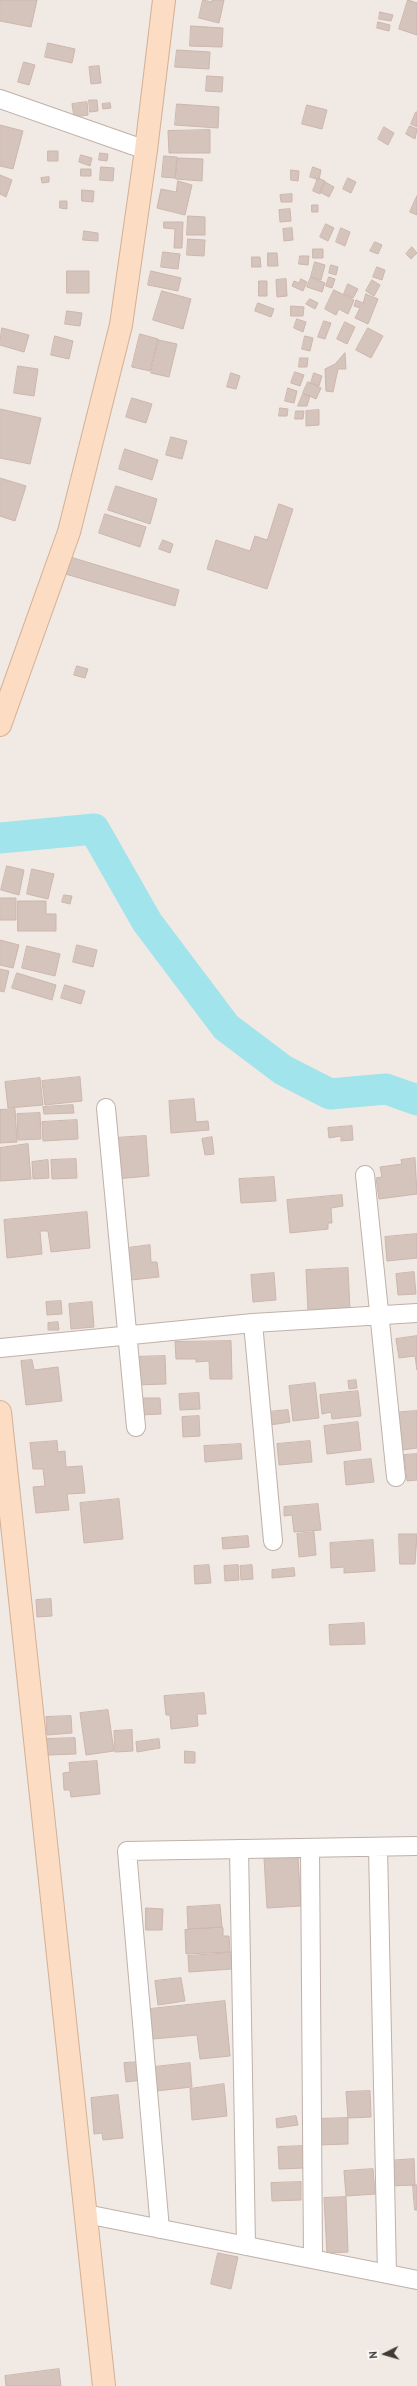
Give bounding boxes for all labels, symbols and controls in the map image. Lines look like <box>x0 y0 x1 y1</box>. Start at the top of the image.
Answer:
north arrow <box>365 2334 405 2374</box>
text: N <box>366 2351 380 2359</box>

